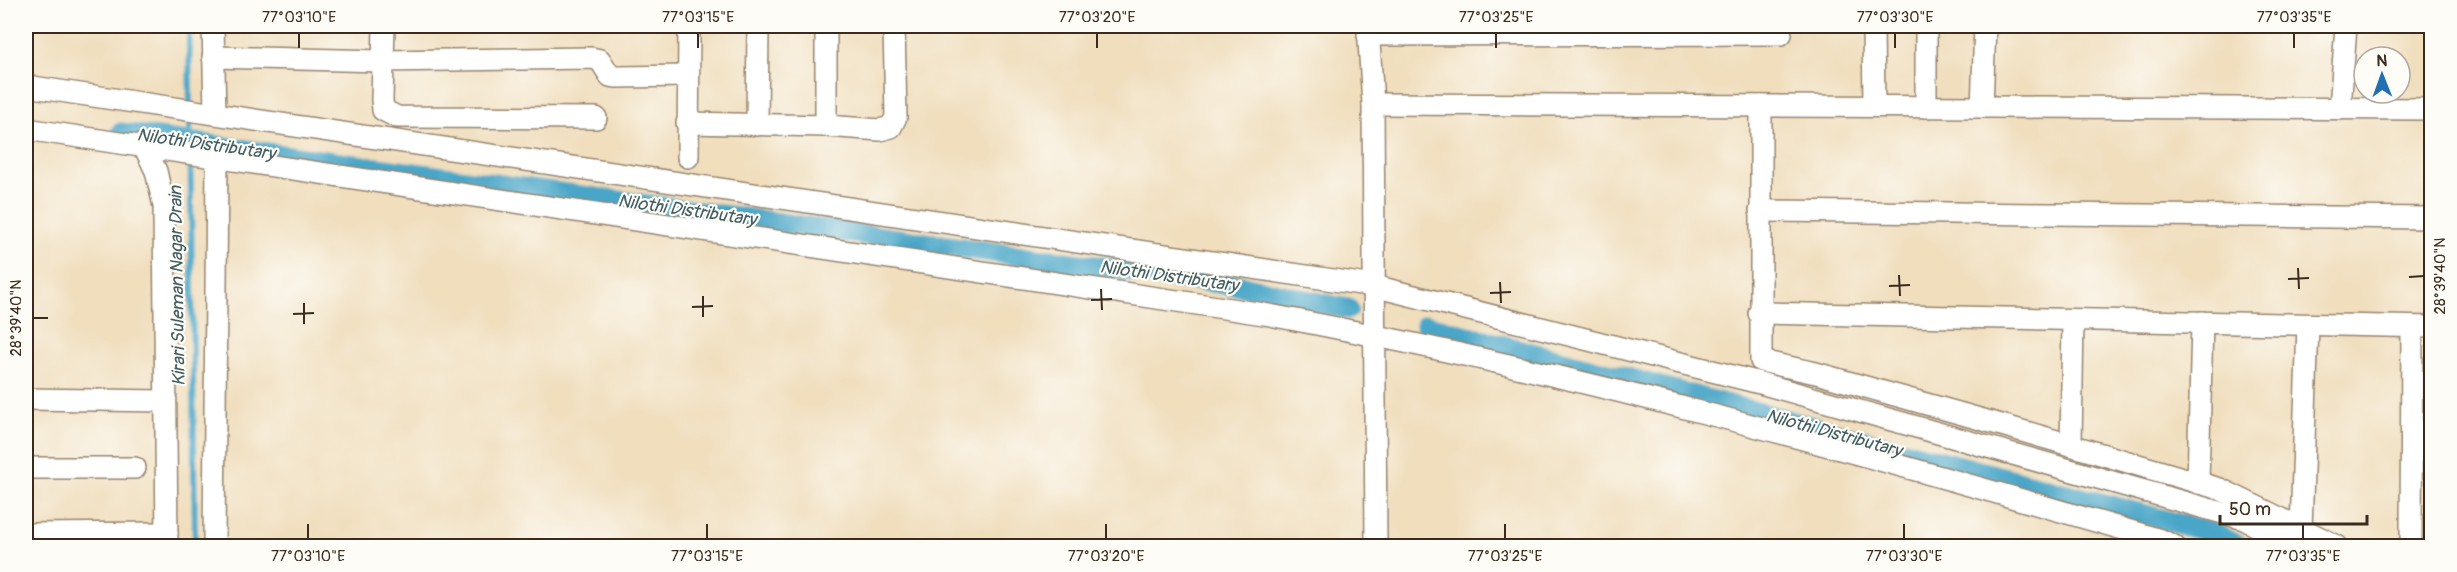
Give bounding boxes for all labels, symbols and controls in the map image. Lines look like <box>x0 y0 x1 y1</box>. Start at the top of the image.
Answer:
text: 77°03'10"E <box>262 8 336 27</box>
text: 77°03'15"E <box>662 8 734 27</box>
text: 77°03'20"E <box>1059 8 1135 27</box>
text: 77°03'25"E <box>1459 8 1533 27</box>
text: 77°03'30"E <box>1857 8 1933 27</box>
text: 77°03'35"E <box>2257 8 2331 27</box>
north arrow <box>2352 45 2412 105</box>
text: N <box>2376 51 2388 71</box>
water label: Nilothi Distributary <box>135 123 279 166</box>
water label: Kirari Suleman Nagar Drain <box>164 185 191 386</box>
water label: Nilothi Distributary <box>616 189 760 232</box>
text: 28°39'40"N <box>2431 238 2450 314</box>
water label: Nilothi Distributary <box>1098 255 1242 298</box>
text: 28°39'40"N <box>7 280 26 356</box>
water label: Nilothi Distributary <box>1764 404 1906 463</box>
scale bar <box>2220 488 2367 526</box>
text: 50 m <box>2229 498 2271 521</box>
text: 77°03'10"E <box>271 547 345 566</box>
text: 77°03'15"E <box>671 547 743 566</box>
text: 77°03'20"E <box>1068 547 1144 566</box>
text: 77°03'25"E <box>1468 547 1542 566</box>
text: 77°03'30"E <box>1866 547 1942 566</box>
text: 77°03'35"E <box>2266 547 2340 566</box>

